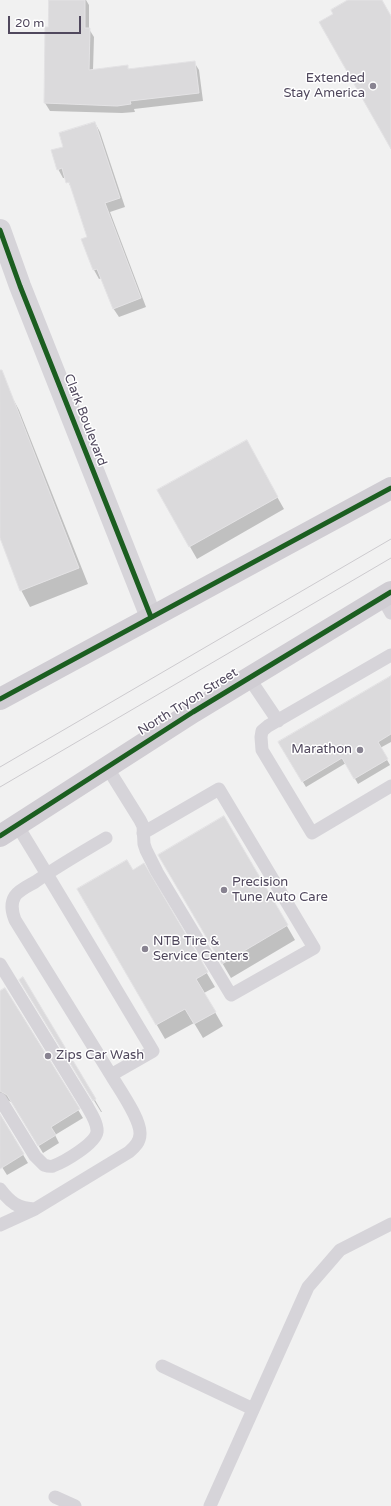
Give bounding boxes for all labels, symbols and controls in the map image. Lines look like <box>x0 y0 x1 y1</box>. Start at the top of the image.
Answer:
scale bar <box>10 8 83 34</box>
text: 20 m <box>15 16 44 30</box>
place label: Extended Stay America <box>283 71 365 102</box>
marker: Extended Stay America <box>368 81 378 91</box>
street label: Clark Boulevard <box>60 372 110 468</box>
street label: North Tryon Street <box>135 665 241 739</box>
place label: Marathon <box>291 742 352 758</box>
marker: Marathon <box>355 745 365 755</box>
place label: Precision Tune Auto Care <box>232 875 328 906</box>
marker: Precision Tune Auto Care <box>219 885 229 895</box>
place label: NTB Tire & Service Centers <box>153 934 248 965</box>
marker: NTB Tire & Service Centers <box>140 944 150 954</box>
place label: Zips Car Wash <box>56 1048 144 1064</box>
marker: Zips Car Wash <box>43 1051 53 1061</box>

